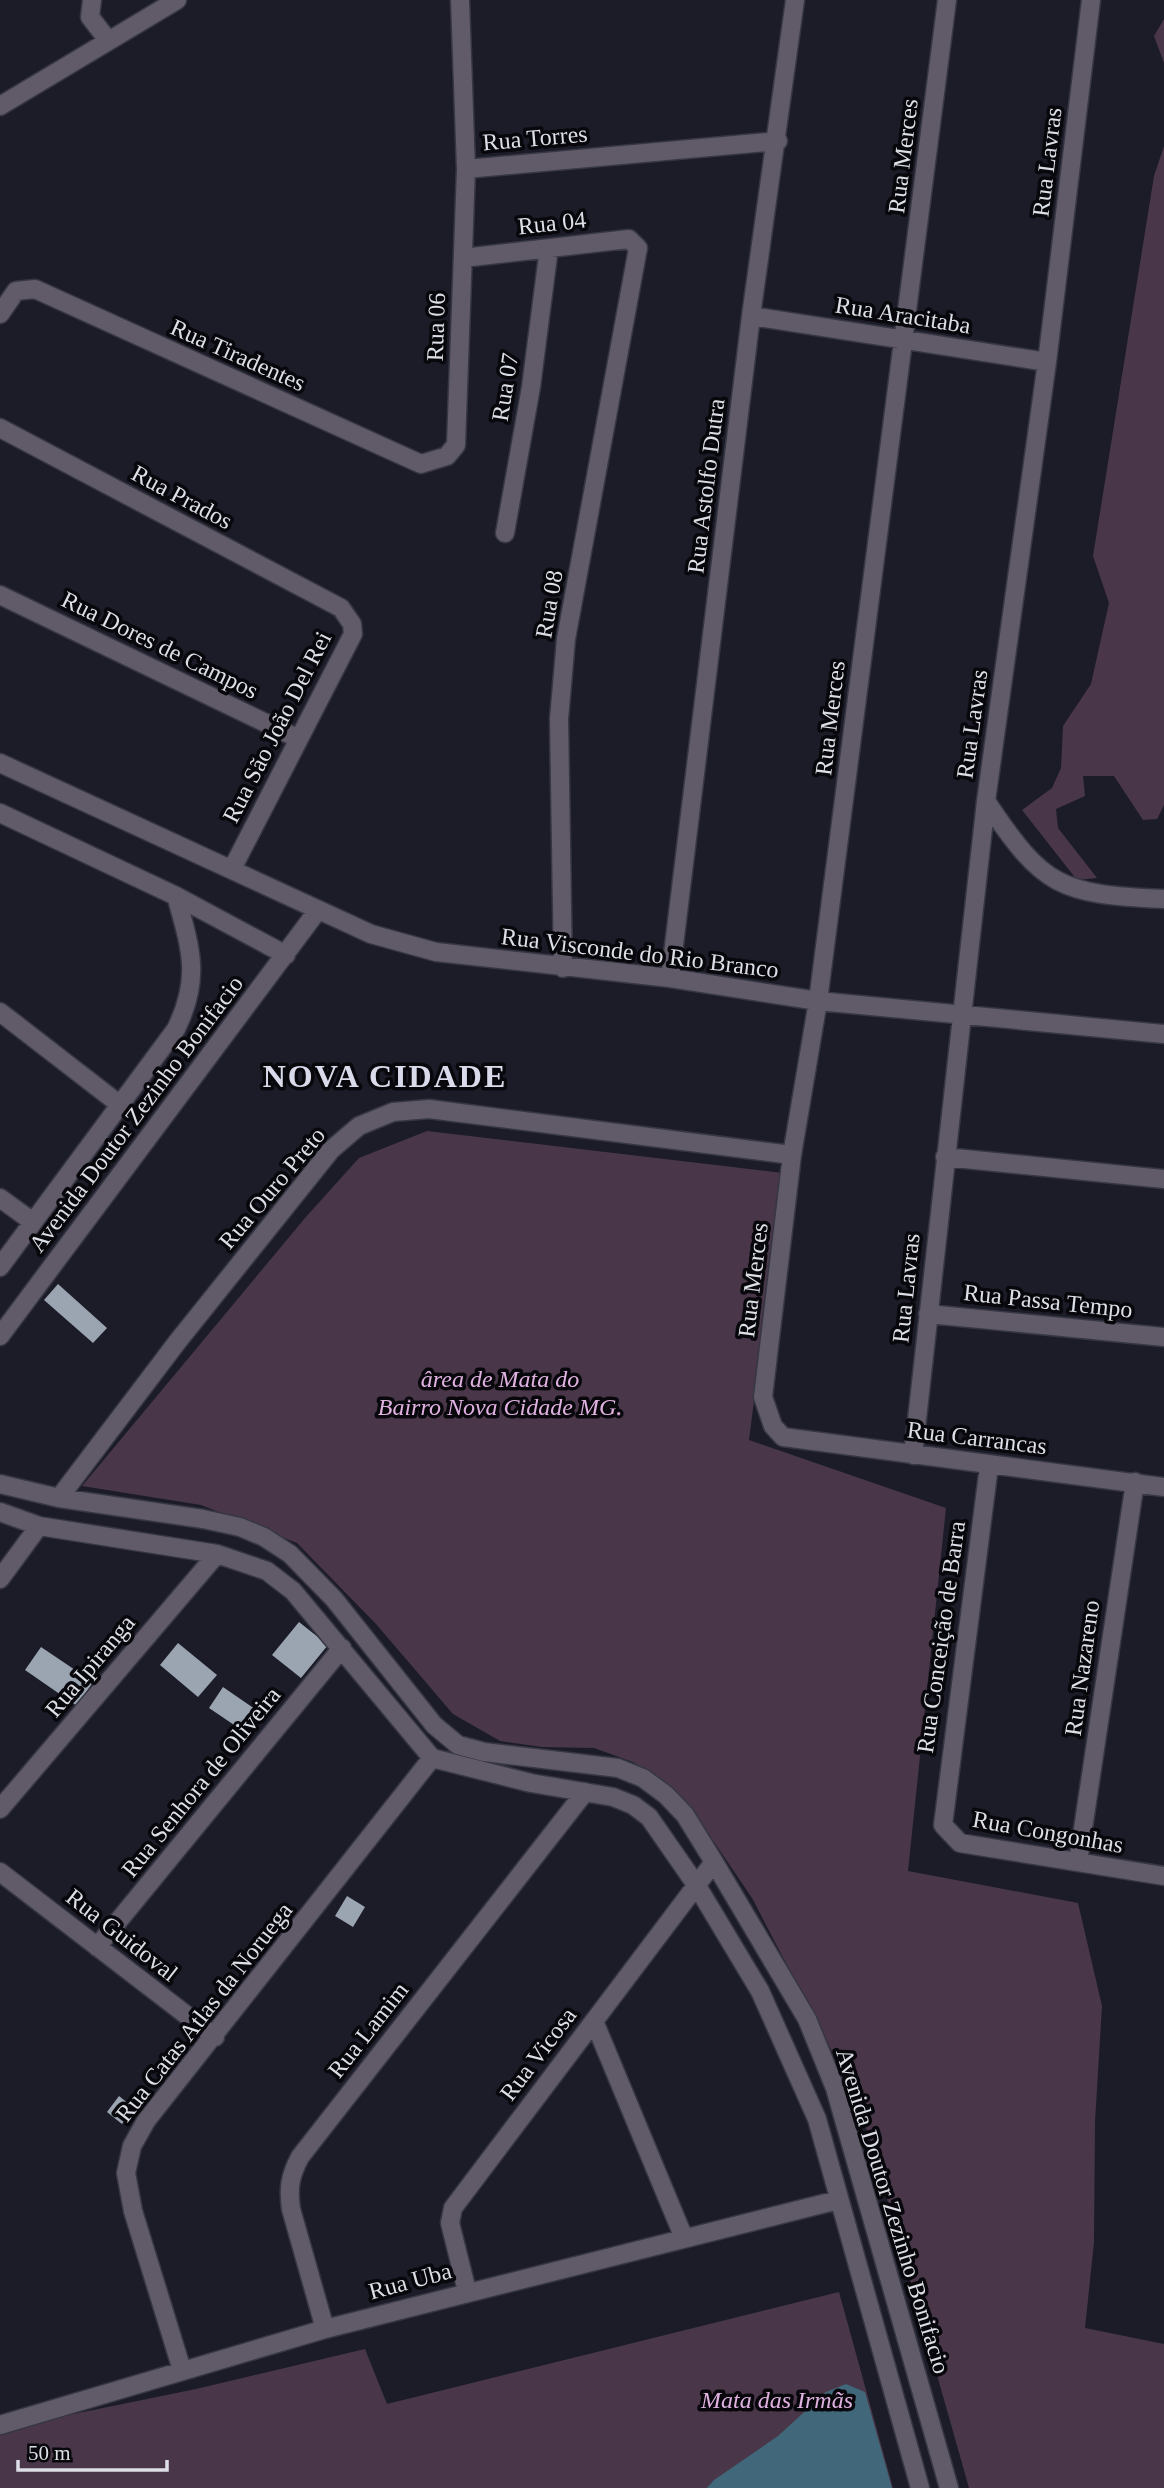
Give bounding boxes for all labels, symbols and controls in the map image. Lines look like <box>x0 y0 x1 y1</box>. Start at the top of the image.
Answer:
street label: Rua Merces <box>883 97 923 215</box>
street label: Rua Lavras <box>1027 106 1067 218</box>
street label: Rua Torres <box>481 120 589 156</box>
street label: Rua 04 <box>516 206 588 240</box>
street label: Rua Aracitaba <box>834 291 973 339</box>
street label: Rua 06 <box>422 292 450 362</box>
street label: Rua Tiradentes <box>167 314 309 396</box>
street label: Rua 07 <box>487 351 523 423</box>
street label: Rua Astolfo Dutra <box>682 397 730 575</box>
street label: Rua Prados <box>127 460 237 534</box>
street label: Rua 08 <box>530 568 568 640</box>
street label: Rua Dores de Campos <box>58 586 262 704</box>
street label: Rua São João Del Rei <box>218 627 337 827</box>
street label: Rua Merces <box>810 659 850 777</box>
street label: Rua Lavras <box>951 668 993 780</box>
street label: Rua Visconde do Rio Branco <box>500 923 780 983</box>
street label: Avenida Doutor Zezinho Bonifacio <box>24 971 248 1257</box>
district label: NOVA CIDADE <box>263 1058 507 1094</box>
street label: Rua Ouro Preto <box>214 1122 330 1254</box>
street label: Rua Merces <box>733 1221 773 1339</box>
street label: Rua Lavras <box>887 1232 925 1344</box>
street label: Rua Passa Tempo <box>962 1279 1134 1323</box>
park label: ârea de Mata do Bairro Nova Cidade MG. <box>378 1366 622 1420</box>
street label: Rua Carrancas <box>906 1417 1048 1459</box>
street label: Rua Conceição de Barra <box>912 1519 970 1755</box>
street label: Rua Nazareno <box>1060 1599 1104 1737</box>
street label: Rua Ipiranga <box>40 1610 140 1722</box>
street label: Rua Senhora de Oliveira <box>116 1682 286 1882</box>
street label: Rua Congonhas <box>971 1806 1125 1858</box>
street label: Rua Guidoval <box>61 1884 183 1987</box>
street label: Rua Catas Atlas da Noruega <box>110 1897 298 2127</box>
street label: Rua Lamim <box>323 1977 414 2083</box>
street label: Rua Vicosa <box>495 2002 582 2106</box>
street label: Avenida Doutor Zezinho Bonifacio <box>831 2045 955 2377</box>
street label: Rua Uba <box>366 2257 455 2305</box>
park label: Mata das Irmãs <box>700 2387 853 2413</box>
scale bar <box>18 2428 166 2472</box>
text: 50 m <box>28 2441 71 2465</box>

